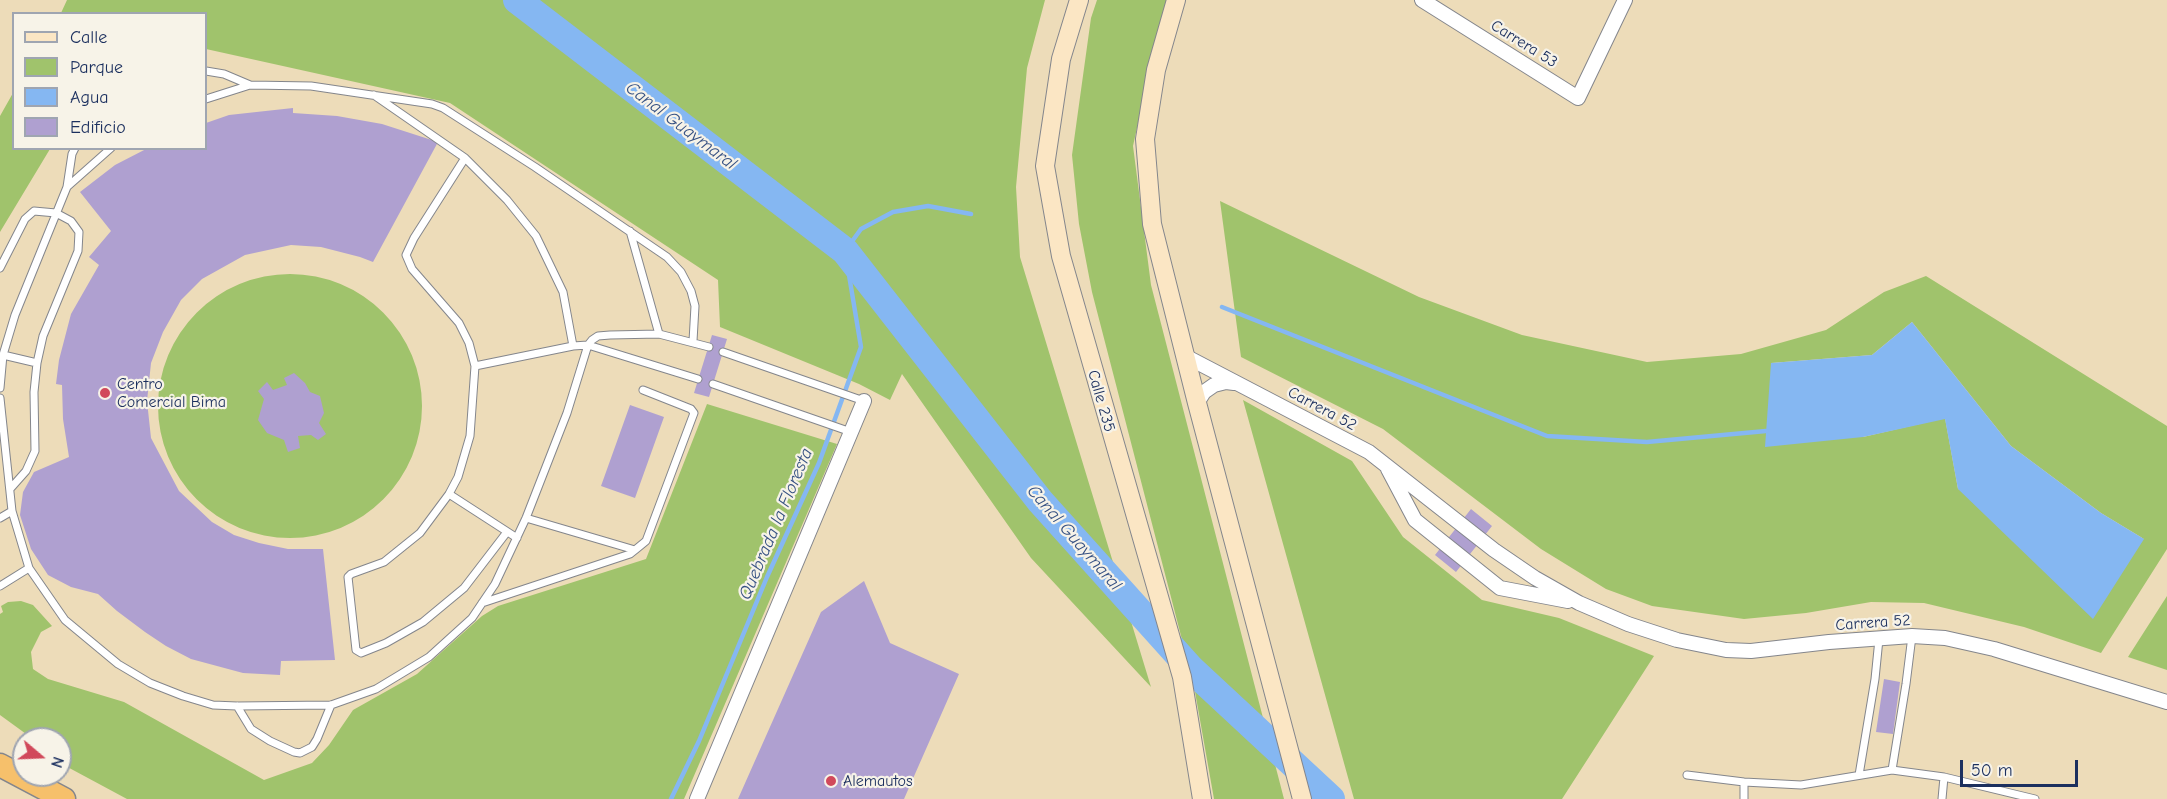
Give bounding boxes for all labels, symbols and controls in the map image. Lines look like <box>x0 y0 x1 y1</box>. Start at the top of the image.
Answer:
legend <box>12 12 207 150</box>
street label: Carrera 53 <box>1487 16 1561 72</box>
text: Calle <box>70 27 107 48</box>
text: Parque <box>70 57 123 78</box>
water label: Canal Guaymaral <box>621 77 741 175</box>
text: Agua <box>70 87 108 108</box>
text: Edificio <box>70 117 126 138</box>
street label: Calle 235 <box>1083 368 1119 434</box>
place label: Centro Comercial Bima <box>117 374 226 412</box>
street label: Carrera 52 <box>1284 383 1360 435</box>
marker: Centro Comercial Bima <box>98 386 112 400</box>
water label: Quebrada la Floresta <box>734 445 818 603</box>
water label: Canal Guaymaral <box>1022 481 1126 595</box>
street label: Carrera 52 <box>1835 611 1911 635</box>
north arrow <box>12 727 72 787</box>
scale bar <box>1963 748 2082 786</box>
text: N <box>47 754 67 770</box>
text: 50 m <box>1971 760 2013 781</box>
place label: Alemautos <box>843 771 913 791</box>
marker: Alemautos <box>824 774 838 788</box>

